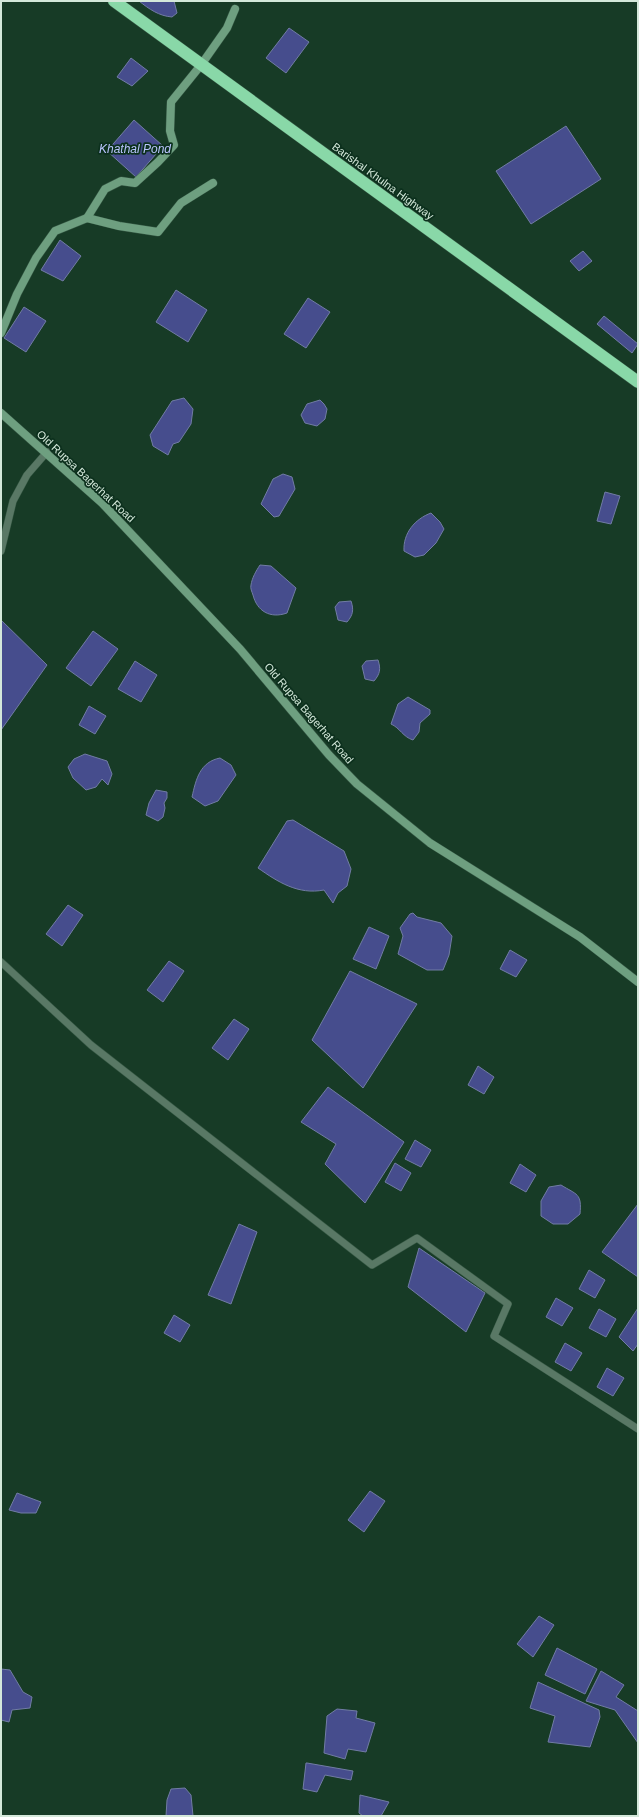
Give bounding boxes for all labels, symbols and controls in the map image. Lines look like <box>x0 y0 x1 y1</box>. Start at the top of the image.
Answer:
street label: Barishal Khulna Highway <box>330 140 436 222</box>
water label: Khathal Pond <box>99 142 171 156</box>
street label: Old Rupsa Bagerhat Road <box>35 428 137 524</box>
street label: Old Rupsa Bagerhat Road <box>262 660 356 766</box>

